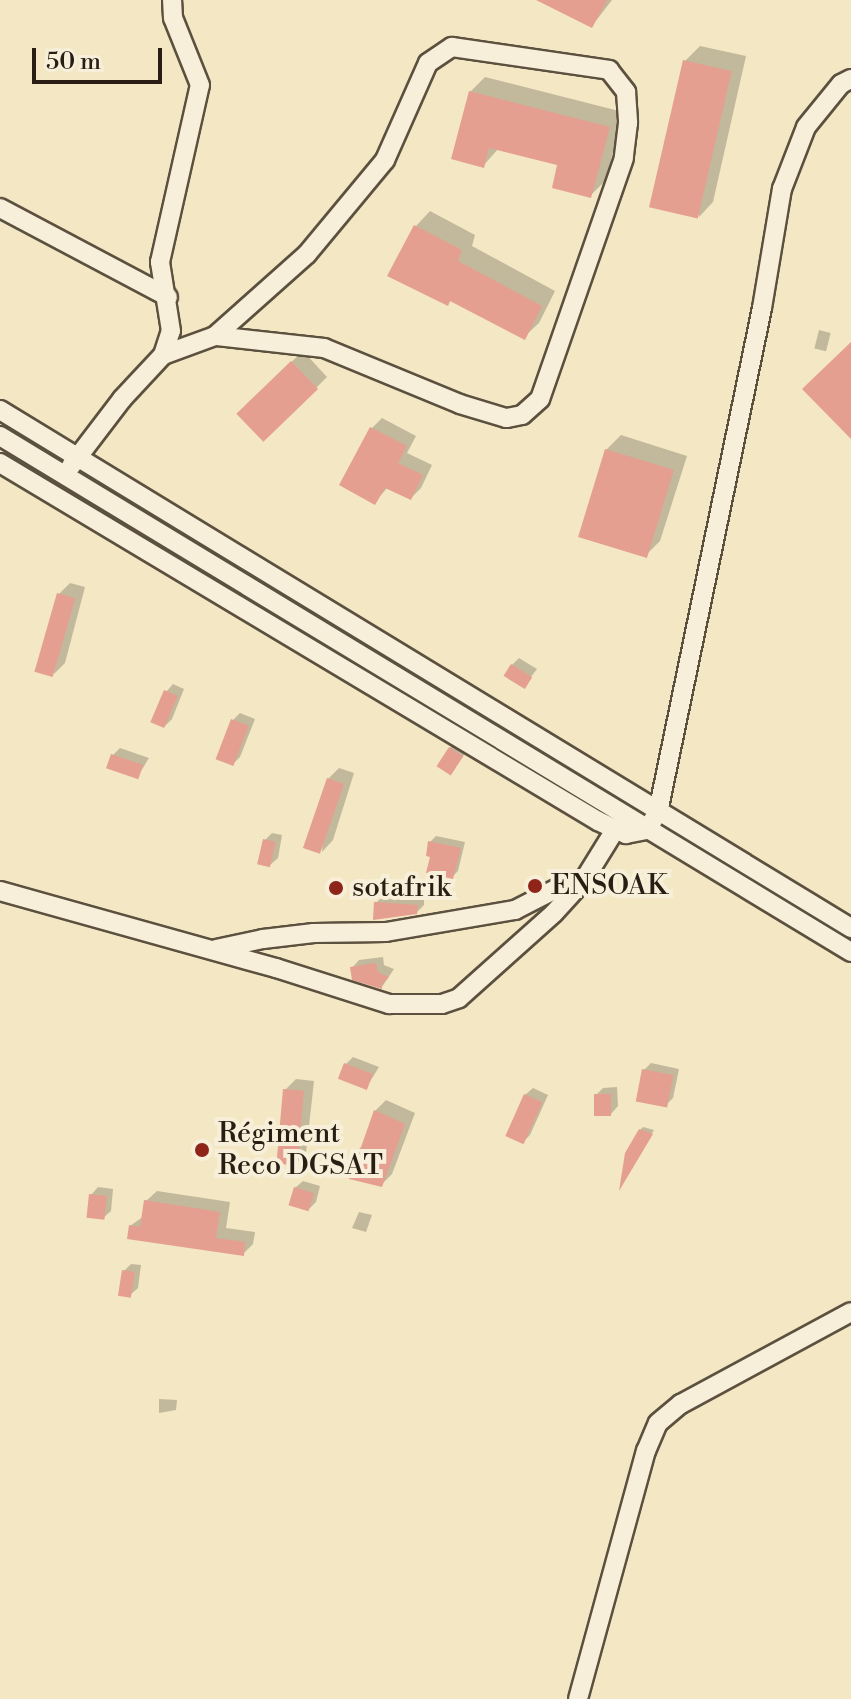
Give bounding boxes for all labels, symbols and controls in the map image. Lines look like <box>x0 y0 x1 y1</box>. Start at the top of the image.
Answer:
scale bar <box>36 32 166 82</box>
text: 50 m <box>46 47 101 77</box>
place label: ENSOAK <box>551 869 667 903</box>
place label: sotafrik <box>352 871 451 905</box>
marker: ENSOAK <box>526 877 544 895</box>
marker: sotafrik <box>327 879 345 897</box>
place label: Régiment Reco DGSAT <box>218 1117 383 1183</box>
marker: Régiment Reco DGSAT <box>193 1141 211 1159</box>

